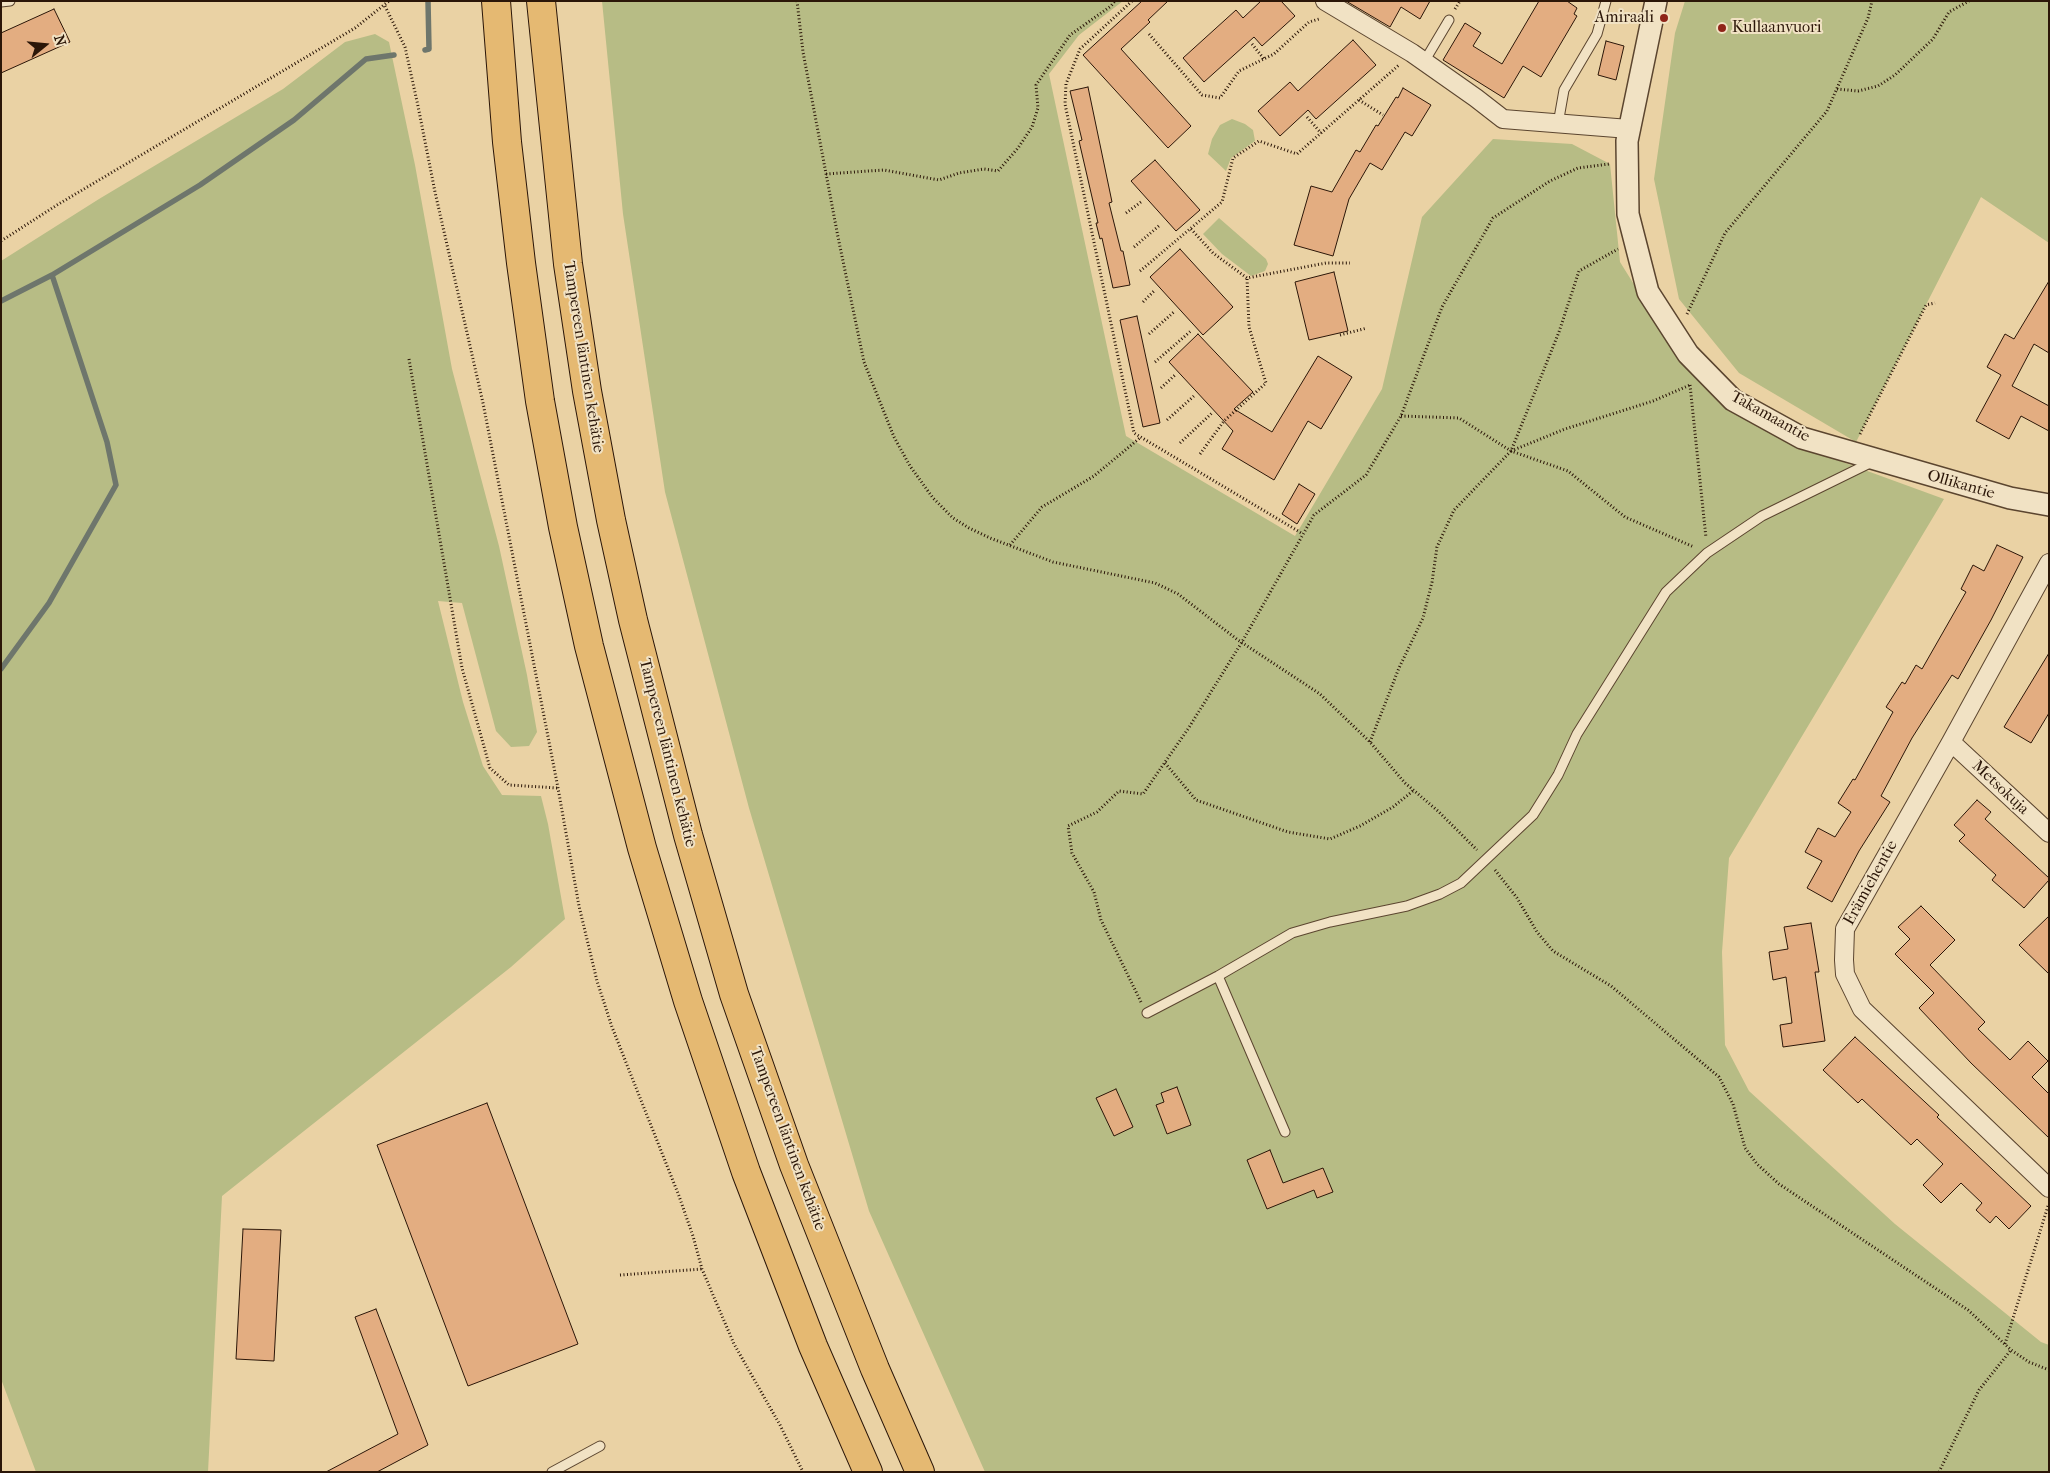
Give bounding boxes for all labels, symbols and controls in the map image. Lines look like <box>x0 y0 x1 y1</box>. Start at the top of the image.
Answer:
place label: Amiraali <box>1595 8 1654 28</box>
marker: Amiraali <box>1658 12 1670 24</box>
place label: Kullaanvuori <box>1732 18 1822 38</box>
north arrow <box>20 20 70 70</box>
marker: Kullaanvuori <box>1716 22 1728 34</box>
text: N <box>50 33 70 48</box>
street label: Tampereen läntinen kehätie <box>558 260 608 454</box>
street label: Takamaantie <box>1727 387 1813 447</box>
street label: Ollikantie <box>1925 466 1997 504</box>
street label: Tampereen läntinen kehätie <box>634 657 700 849</box>
street label: Metsokuja <box>1968 757 2032 819</box>
street label: Erämiehentie <box>1840 837 1902 929</box>
street label: Tampereen läntinen kehätie <box>745 1045 829 1233</box>

